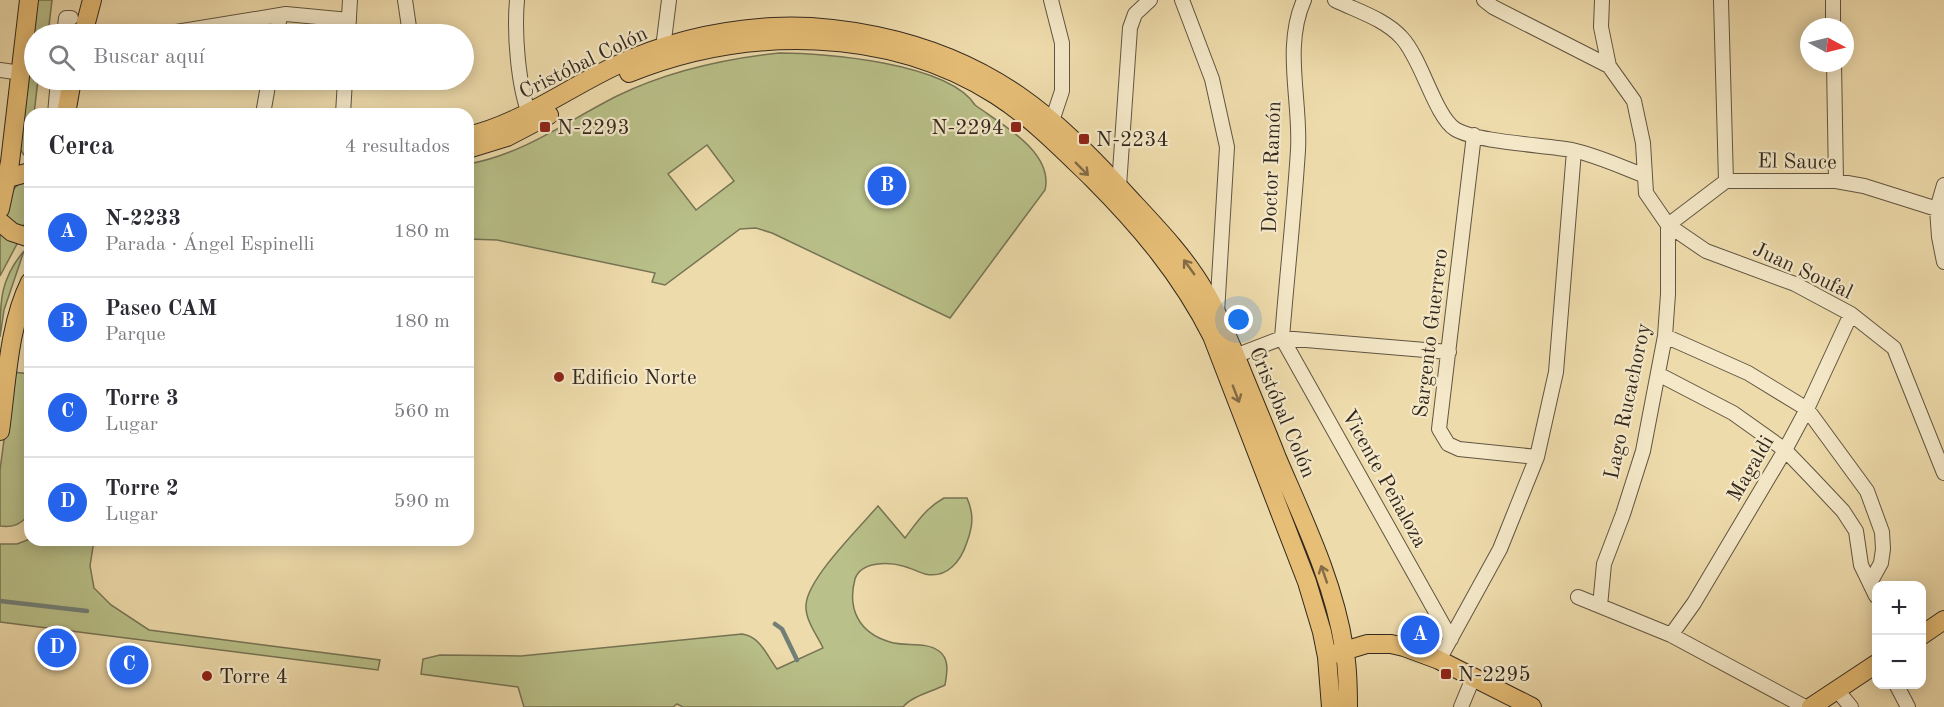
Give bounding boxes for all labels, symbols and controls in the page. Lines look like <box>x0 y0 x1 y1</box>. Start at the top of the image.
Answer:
north arrow <box>1800 18 1854 72</box>
street label: Cristóbal Colón <box>516 23 651 103</box>
search box <box>24 24 474 90</box>
icon: search <box>45 41 78 74</box>
text: Buscar aquí <box>93 46 205 68</box>
street label: Doctor Ramón <box>1260 101 1285 233</box>
place label: N-2293 <box>557 118 630 139</box>
place label: N-2294 <box>931 118 1004 139</box>
marker: N-2293 <box>538 120 552 134</box>
marker: N-2294 <box>1009 120 1023 134</box>
place label: N-2234 <box>1096 130 1169 151</box>
marker: N-2234 <box>1077 132 1091 146</box>
text: Cerca <box>48 134 114 160</box>
text: 4 resultados <box>345 137 450 157</box>
street label: El Sauce <box>1757 151 1837 174</box>
one-way arrow <box>1075 161 1090 176</box>
pin: B <box>868 164 906 208</box>
text: N-2233 <box>105 208 181 230</box>
text: A <box>60 222 75 242</box>
text: 180 m <box>394 222 450 242</box>
text: Parada · Ángel Espinelli <box>105 235 314 255</box>
street label: Juan Soufal <box>1749 239 1856 304</box>
street label: Sargento Guerrero <box>1411 248 1452 419</box>
one-way arrow <box>1183 260 1195 276</box>
text: Paseo CAM <box>105 298 217 320</box>
your location <box>1224 305 1253 334</box>
text: B <box>60 312 75 332</box>
text: 180 m <box>394 312 450 332</box>
street label: Lago Rucachoroy <box>1602 321 1655 481</box>
text: Parque <box>105 325 166 345</box>
street label: Cristóbal Colón <box>1245 344 1319 481</box>
place label: Edificio Norte <box>571 368 697 389</box>
marker: Edificio Norte <box>552 370 566 384</box>
one-way arrow <box>1231 384 1242 403</box>
text: Torre 3 <box>105 388 179 410</box>
text: C <box>61 402 74 422</box>
text: 560 m <box>394 402 450 422</box>
street label: Vicente Peñaloza <box>1337 406 1430 551</box>
text: Lugar <box>105 415 158 435</box>
street label: Magaldi <box>1724 432 1778 505</box>
text: Torre 2 <box>105 478 179 500</box>
text: D <box>60 492 75 512</box>
text: 590 m <box>394 492 450 512</box>
text: Lugar <box>105 505 158 525</box>
one-way arrow <box>1318 565 1329 584</box>
map controls <box>1872 581 1926 689</box>
button: + <box>1872 581 1926 635</box>
pin: A <box>1400 612 1440 658</box>
pin: D <box>38 626 76 670</box>
button: − <box>1872 635 1926 689</box>
pin: C <box>110 642 148 688</box>
place label: N-2295 <box>1458 665 1531 686</box>
place label: Torre 4 <box>219 667 288 688</box>
marker: N-2295 <box>1439 667 1453 681</box>
marker: Torre 4 <box>200 669 214 683</box>

